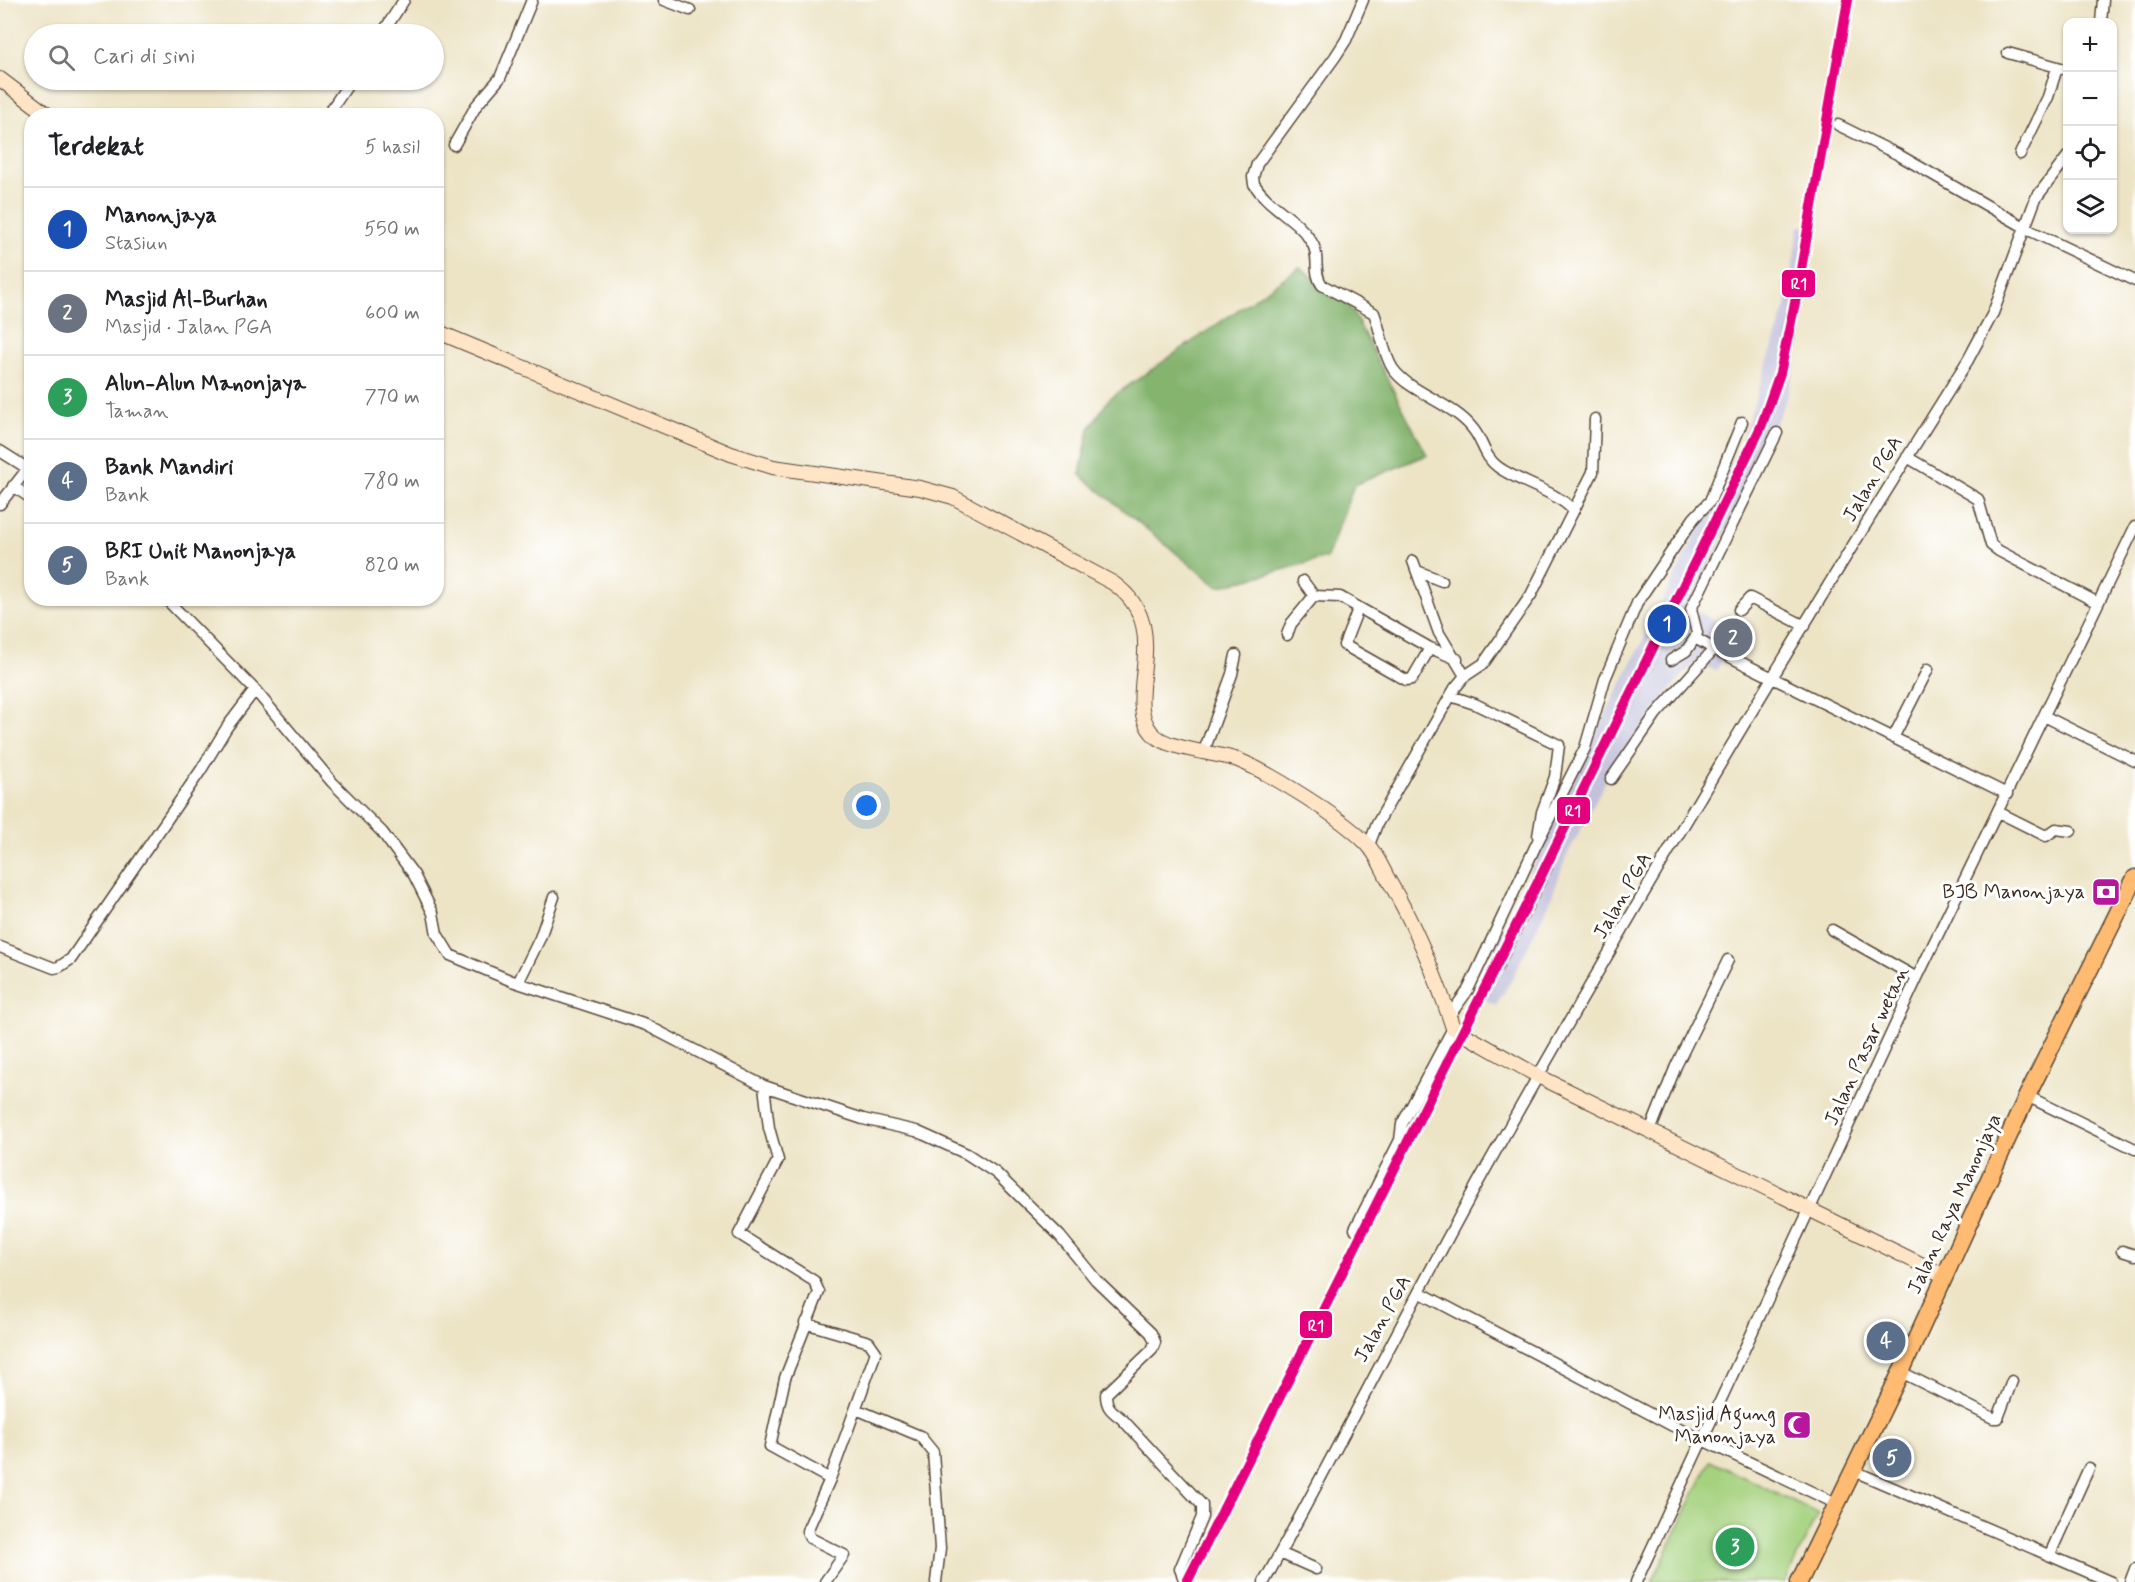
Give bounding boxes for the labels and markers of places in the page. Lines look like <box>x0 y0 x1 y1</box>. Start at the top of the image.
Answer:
pin: 1 <box>1648 602 1686 646</box>
pin: 2 <box>1714 616 1752 660</box>
bank icon: BJB Manonjaya <box>2090 876 2122 908</box>
place label: BJB Manonjaya <box>1942 879 2085 906</box>
pin: 4 <box>1866 1318 1906 1364</box>
place label: Masjid Agung Manonjaya <box>1658 1401 1776 1451</box>
mosque icon: Masjid Agung Manonjaya <box>1781 1409 1813 1441</box>
pin: 5 <box>1872 1436 1912 1480</box>
pin: 3 <box>1716 1524 1754 1570</box>

